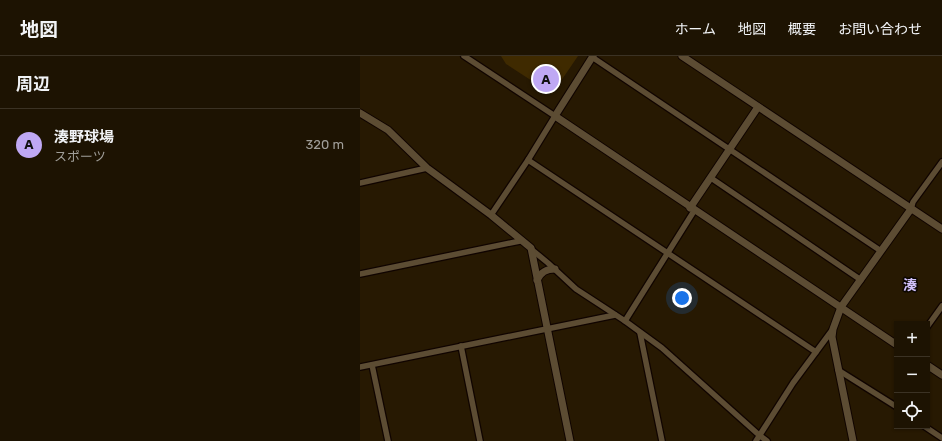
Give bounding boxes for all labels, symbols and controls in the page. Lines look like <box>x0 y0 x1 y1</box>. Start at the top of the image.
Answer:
text: 地図 <box>20 18 58 41</box>
text: ホーム <box>674 21 716 38</box>
text: 地図 <box>738 21 766 38</box>
text: 概要 <box>788 21 816 38</box>
text: お問い合わせ <box>838 21 922 38</box>
pin: A <box>533 64 559 94</box>
text: 周辺 <box>16 74 50 94</box>
text: 湊野球場 <box>54 128 114 146</box>
text: A <box>24 137 34 152</box>
text: 320 m <box>306 137 344 152</box>
text: スポーツ <box>54 149 106 164</box>
district label: 湊 <box>903 277 917 294</box>
your location <box>672 288 692 308</box>
map controls <box>894 321 930 429</box>
button: + <box>894 321 930 357</box>
button: − <box>894 357 930 393</box>
button: locate <box>894 393 930 429</box>

